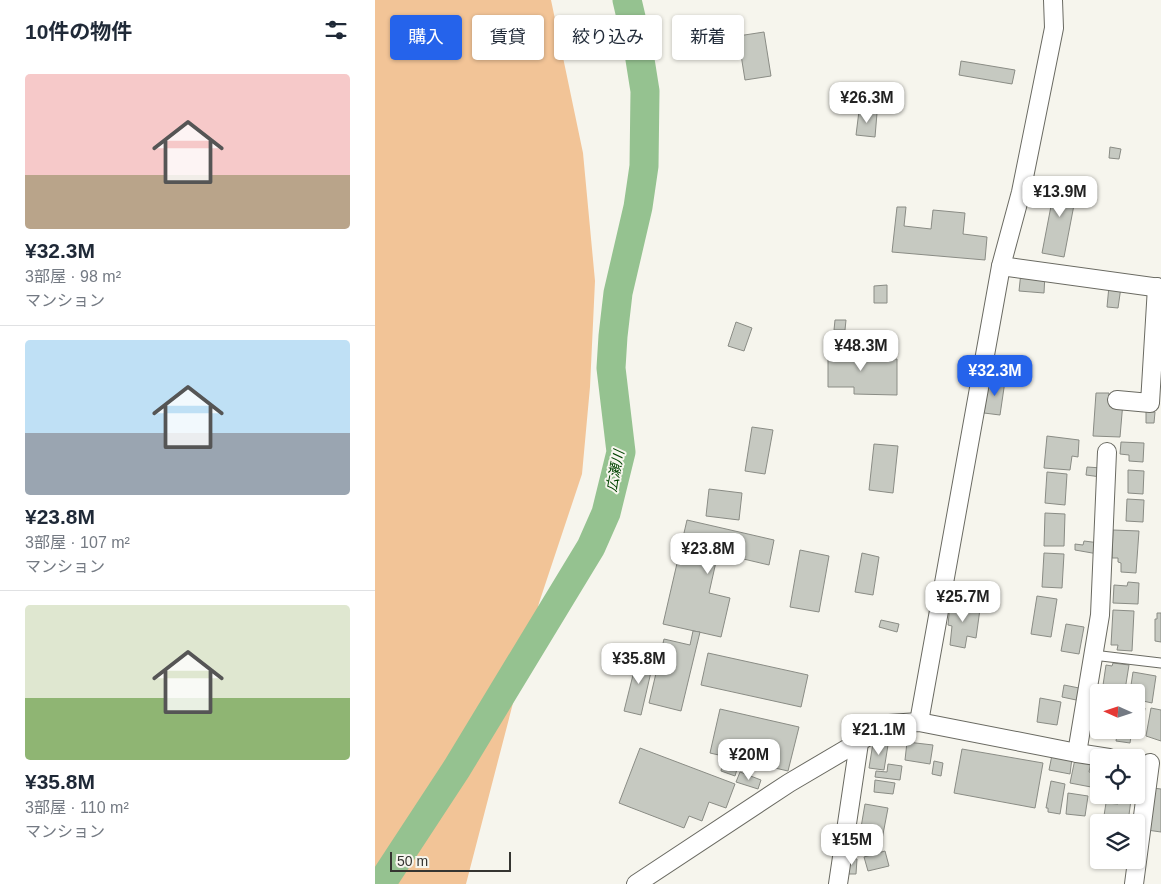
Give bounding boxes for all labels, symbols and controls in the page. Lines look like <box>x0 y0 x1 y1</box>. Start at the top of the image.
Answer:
chip: 購入 <box>390 15 462 60</box>
chip: 賃貸 <box>472 15 544 60</box>
chip: 絞り込み <box>554 15 662 60</box>
chip: 新着 <box>672 15 744 60</box>
icon: filters <box>322 16 350 44</box>
text: 10件の物件 <box>25 20 132 43</box>
pin: ¥26.3M <box>826 82 908 124</box>
text: ¥26.3M <box>840 89 894 106</box>
icon: home <box>143 107 233 197</box>
pin: ¥13.9M <box>1019 176 1101 218</box>
text: ¥13.9M <box>1033 183 1087 200</box>
text: ¥32.3M <box>25 239 95 262</box>
text: 3部屋 · 98 m² <box>25 268 121 285</box>
text: マンション <box>25 292 105 309</box>
pin: ¥48.3M <box>820 330 902 372</box>
text: ¥48.3M <box>834 337 888 354</box>
pin: ¥32.3M <box>954 354 1036 397</box>
text: ¥32.3M <box>968 362 1022 379</box>
icon: home <box>143 372 233 462</box>
water label: 広瀬川 <box>603 447 627 493</box>
text: ¥23.8M <box>25 505 95 528</box>
pin: ¥23.8M <box>667 532 749 575</box>
text: 3部屋 · 107 m² <box>25 534 130 551</box>
text: ¥23.8M <box>681 540 735 557</box>
text: マンション <box>25 558 105 575</box>
pin: ¥25.7M <box>922 580 1004 623</box>
text: ¥25.7M <box>936 588 990 605</box>
icon: home <box>143 637 233 727</box>
pin: ¥35.8M <box>598 642 680 685</box>
text: ¥35.8M <box>612 650 666 667</box>
north arrow <box>1090 684 1145 739</box>
map controls <box>1090 684 1145 869</box>
pin: ¥21.1M <box>838 714 920 756</box>
text: ¥21.1M <box>852 721 906 738</box>
pin: ¥20M <box>719 738 779 781</box>
text: ¥20M <box>729 746 769 763</box>
button: locate <box>1090 749 1145 804</box>
text: ¥35.8M <box>25 770 95 793</box>
text: 3部屋 · 110 m² <box>25 799 129 816</box>
button: layers <box>1090 814 1145 869</box>
text: マンション <box>25 823 105 840</box>
pin: ¥15M <box>822 824 882 866</box>
text: ¥15M <box>832 831 872 848</box>
scale bar <box>390 849 511 872</box>
text: 50 m <box>397 853 428 869</box>

